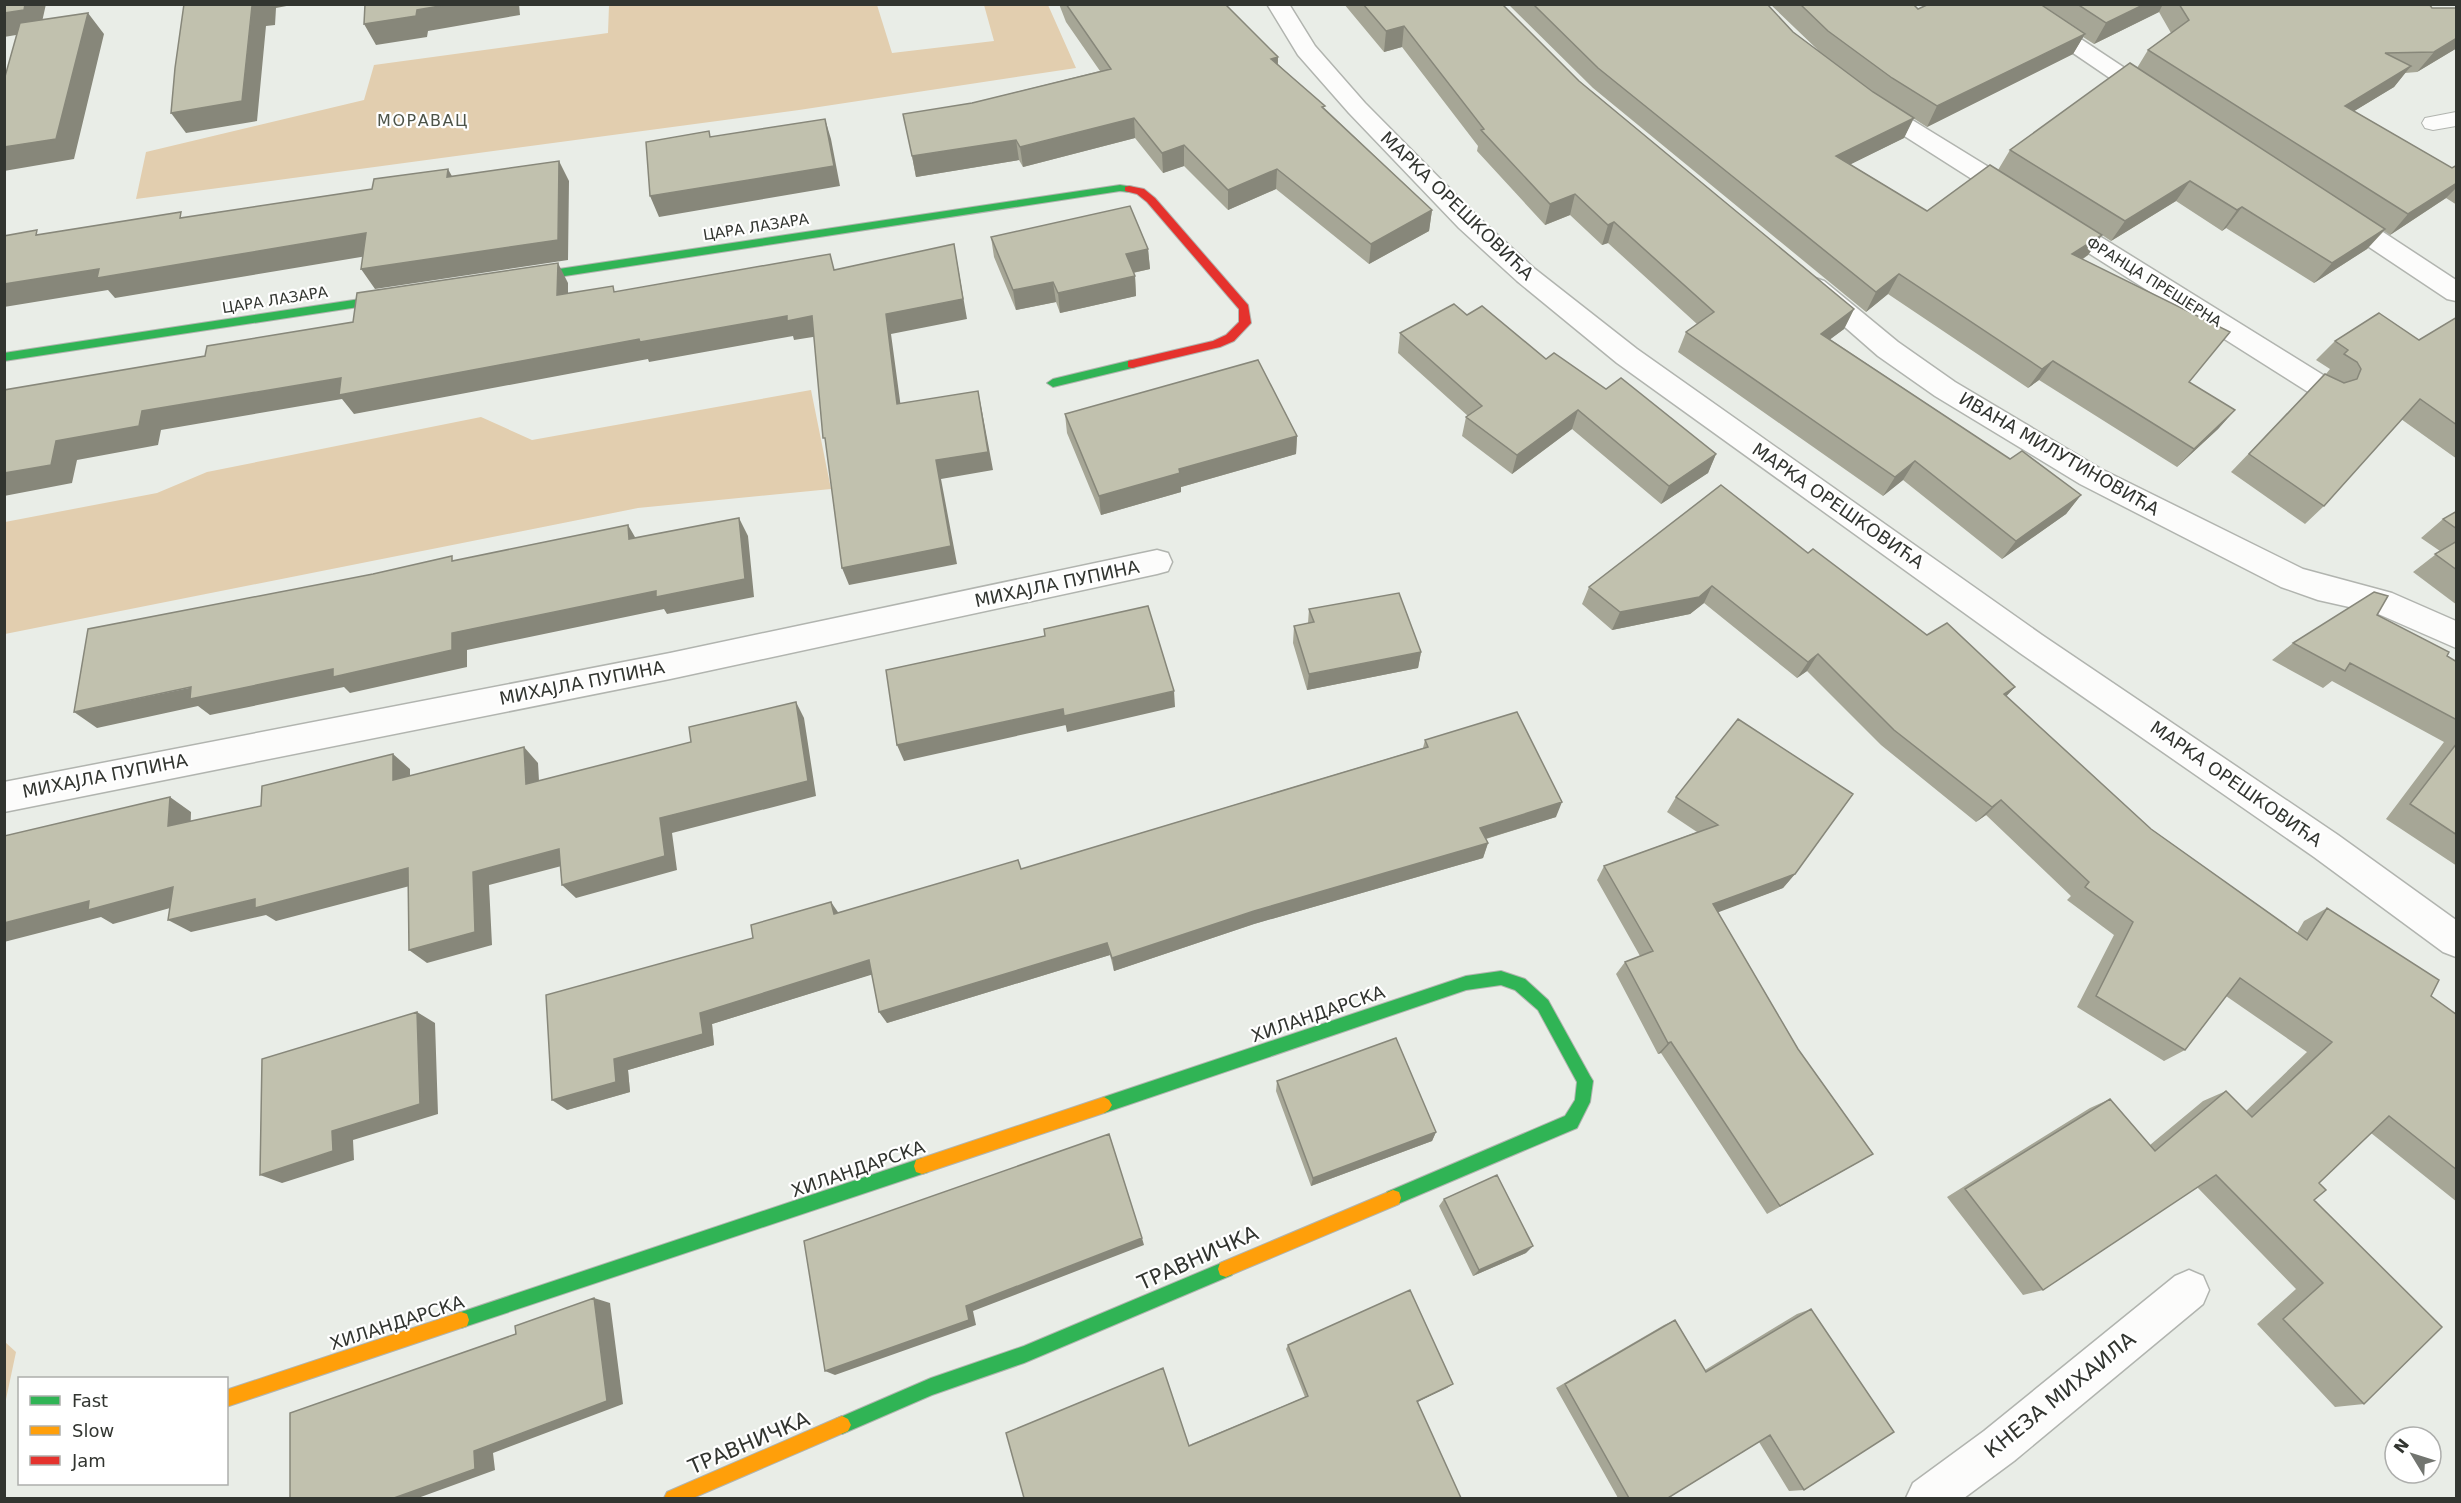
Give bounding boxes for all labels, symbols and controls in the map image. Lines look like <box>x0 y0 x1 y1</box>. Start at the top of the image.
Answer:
district label: МОРАВАЦ <box>377 111 469 130</box>
street label: МАРКА ОРЕШКОВИЋА <box>1377 127 1539 285</box>
street label: ЦАРА ЛАЗАРА <box>702 210 811 244</box>
street label: ФРАНЦА ПРЕШЕРНА <box>2083 233 2226 331</box>
street label: ЦАРА ЛАЗАРА <box>221 283 330 317</box>
street label: ИВАНА МИЛУТИНОВИЋА <box>1955 388 2164 520</box>
street label: МАРКА ОРЕШКОВИЋА <box>1749 438 1929 573</box>
street label: МИХАЈЛА ПУПИНА <box>973 556 1142 611</box>
street label: МИХАЈЛА ПУПИНА <box>498 656 667 709</box>
street label: МАРКА ОРЕШКОВИЋА <box>2147 716 2327 851</box>
street label: МИХАЈЛА ПУПИНА <box>21 749 190 802</box>
street label: ХИЛАНДАРСКА <box>1248 981 1388 1046</box>
street label: ХИЛАНДАРСКА <box>788 1136 928 1201</box>
street label: ТРАВНИЧКА <box>1133 1220 1263 1296</box>
street label: ХИЛАНДАРСКА <box>327 1291 467 1354</box>
street label: КНЕЗА МИХАИЛА <box>1980 1326 2141 1463</box>
legend <box>18 1377 228 1485</box>
text: Fast <box>72 1390 108 1411</box>
street label: ТРАВНИЧКА <box>684 1406 814 1480</box>
text: Slow <box>72 1420 114 1441</box>
north arrow <box>2383 1425 2443 1485</box>
text: N <box>2390 1435 2413 1457</box>
text: Jam <box>71 1450 106 1471</box>

